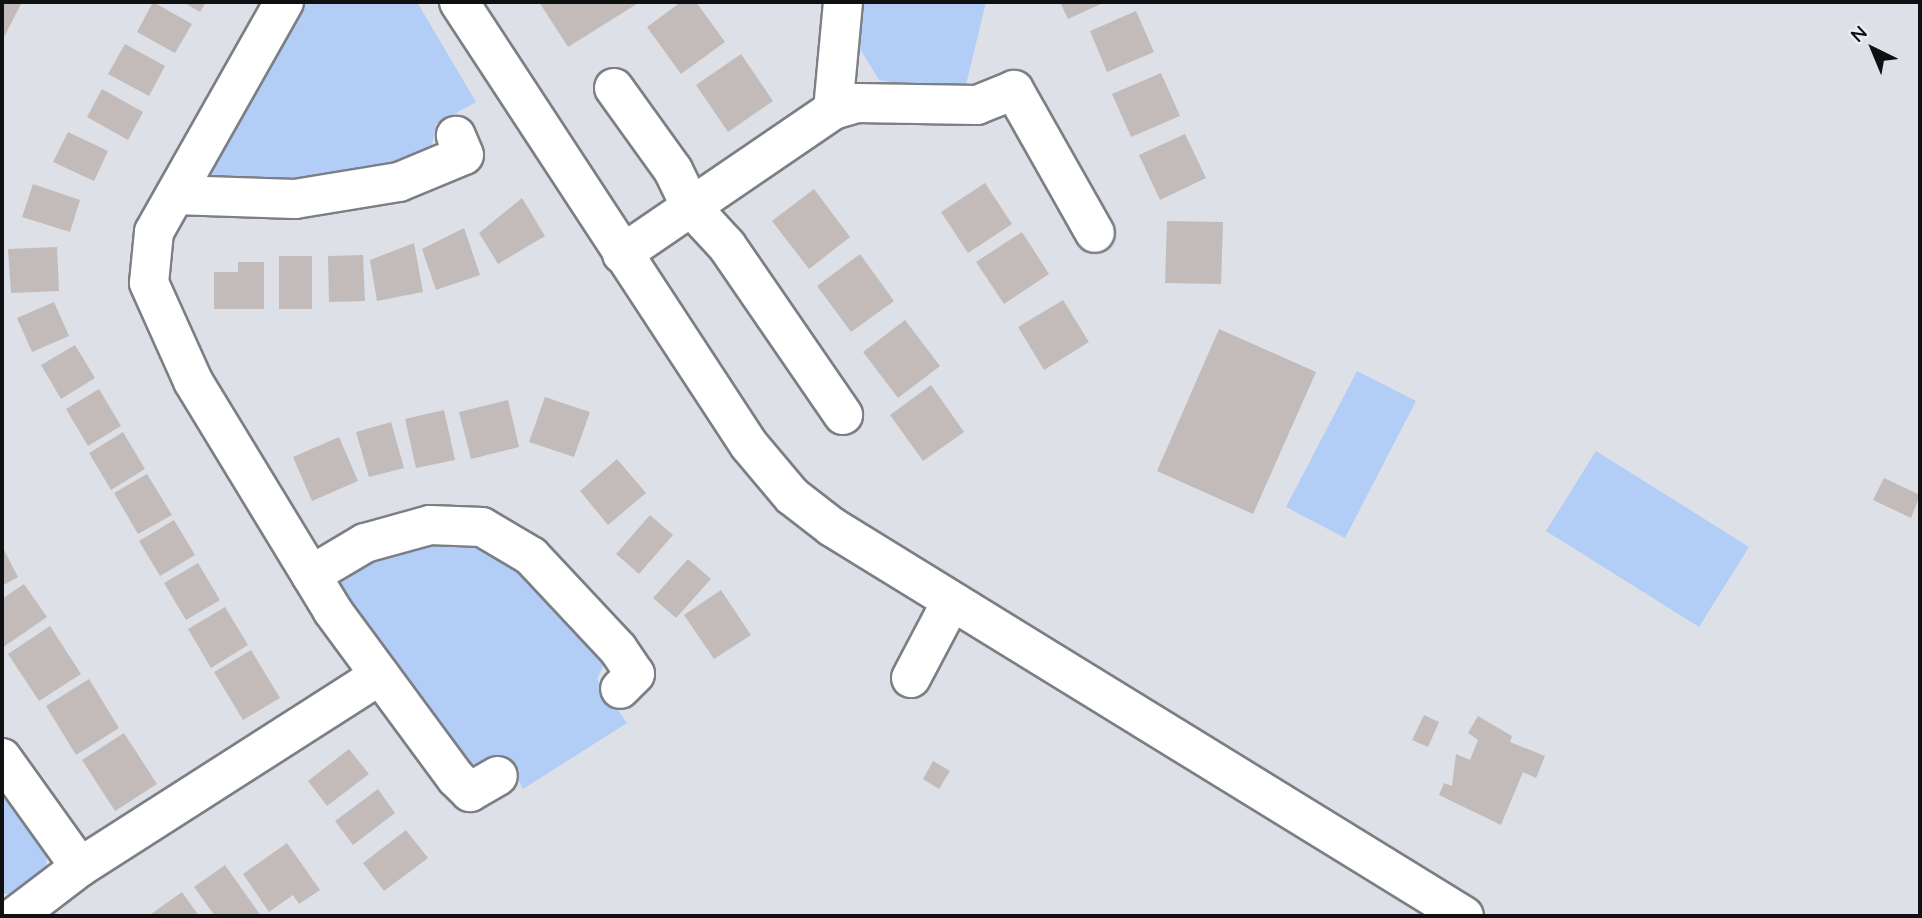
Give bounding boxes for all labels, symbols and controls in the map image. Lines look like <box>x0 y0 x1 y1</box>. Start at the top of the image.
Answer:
north arrow <box>1838 14 1908 84</box>
text: N <box>1845 20 1872 47</box>

